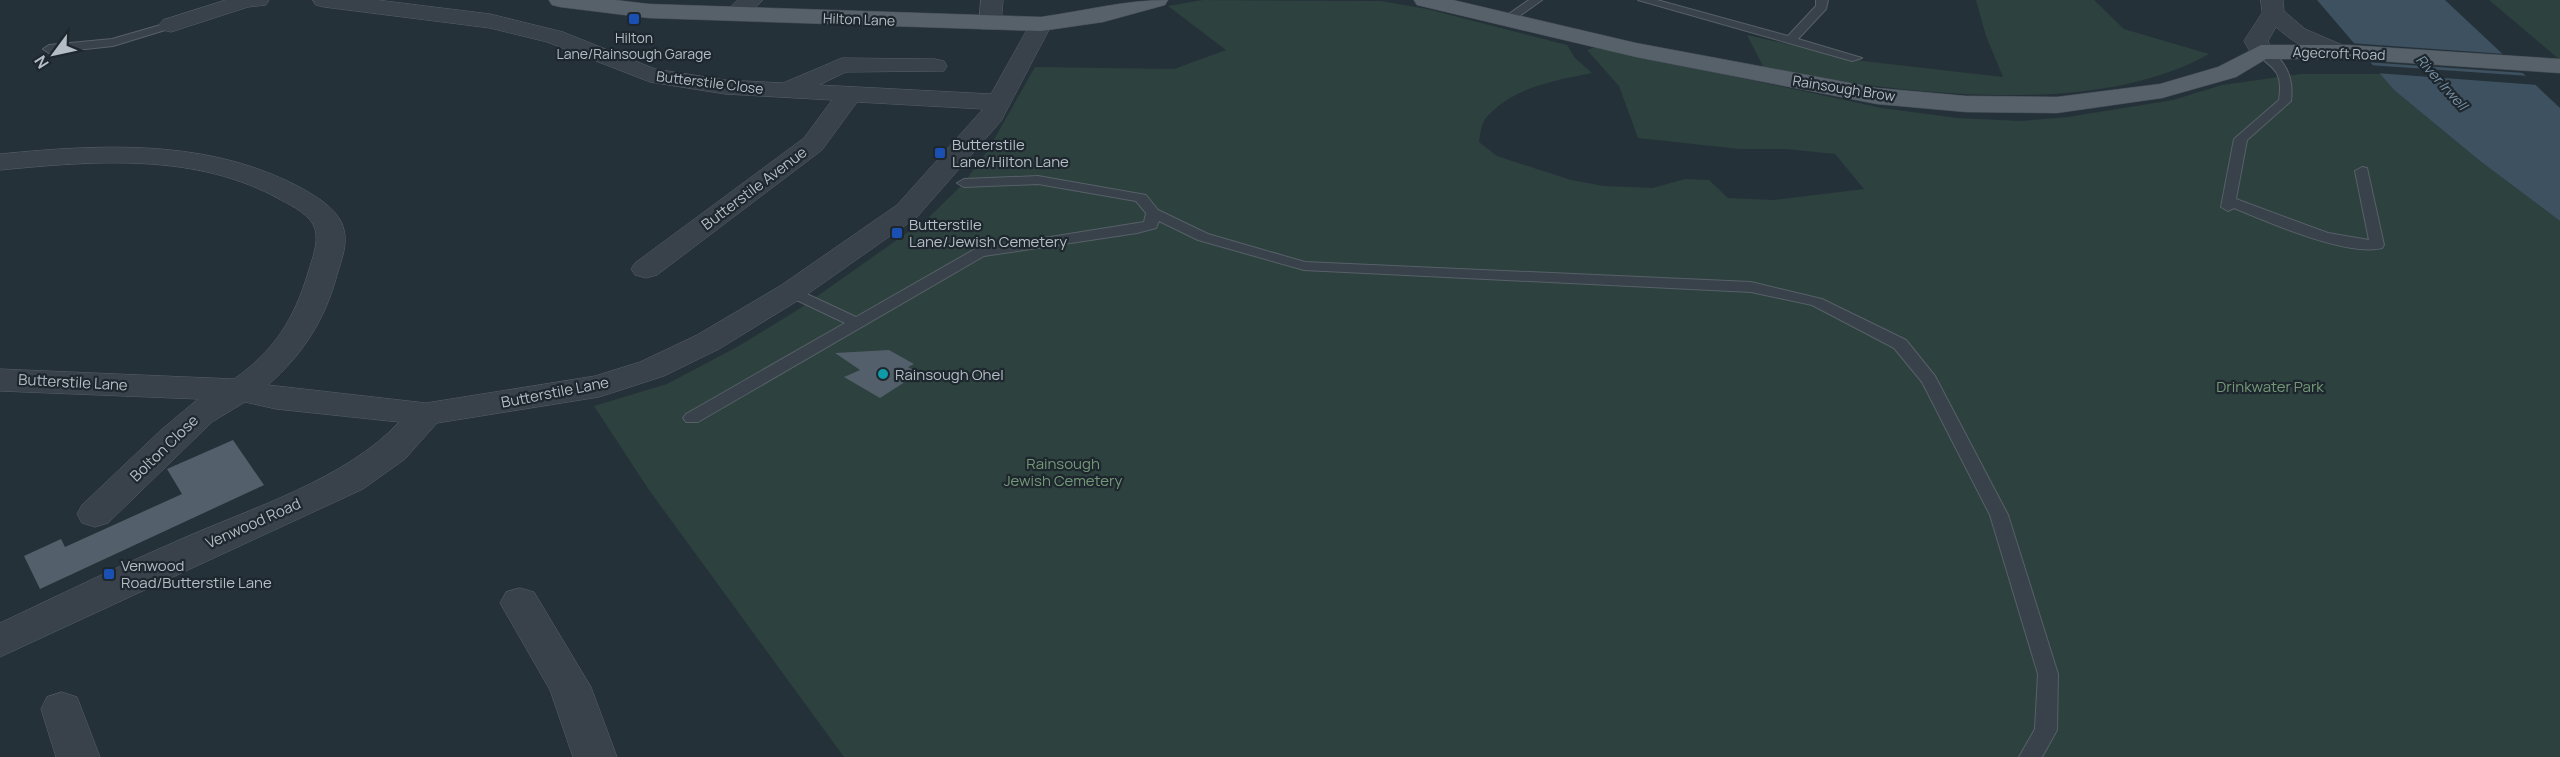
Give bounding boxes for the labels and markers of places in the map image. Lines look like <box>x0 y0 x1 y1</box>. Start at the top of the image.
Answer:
marker: Hilton Lane/Rainsough Garage <box>627 12 641 26</box>
place label: Hilton Lane/Rainsough Garage <box>556 28 712 63</box>
place label: Butterstile Lane/Hilton Lane <box>952 134 1069 172</box>
marker: Butterstile Lane/Hilton Lane <box>933 146 947 160</box>
place label: Butterstile Lane/Jewish Cemetery <box>909 214 1067 252</box>
marker: Butterstile Lane/Jewish Cemetery <box>890 226 904 240</box>
place label: Rainsough Ohel <box>895 364 1004 385</box>
marker: Rainsough Ohel <box>876 367 890 381</box>
place label: Venwood Road/Butterstile Lane <box>121 555 272 593</box>
marker: Venwood Road/Butterstile Lane <box>102 567 116 581</box>

